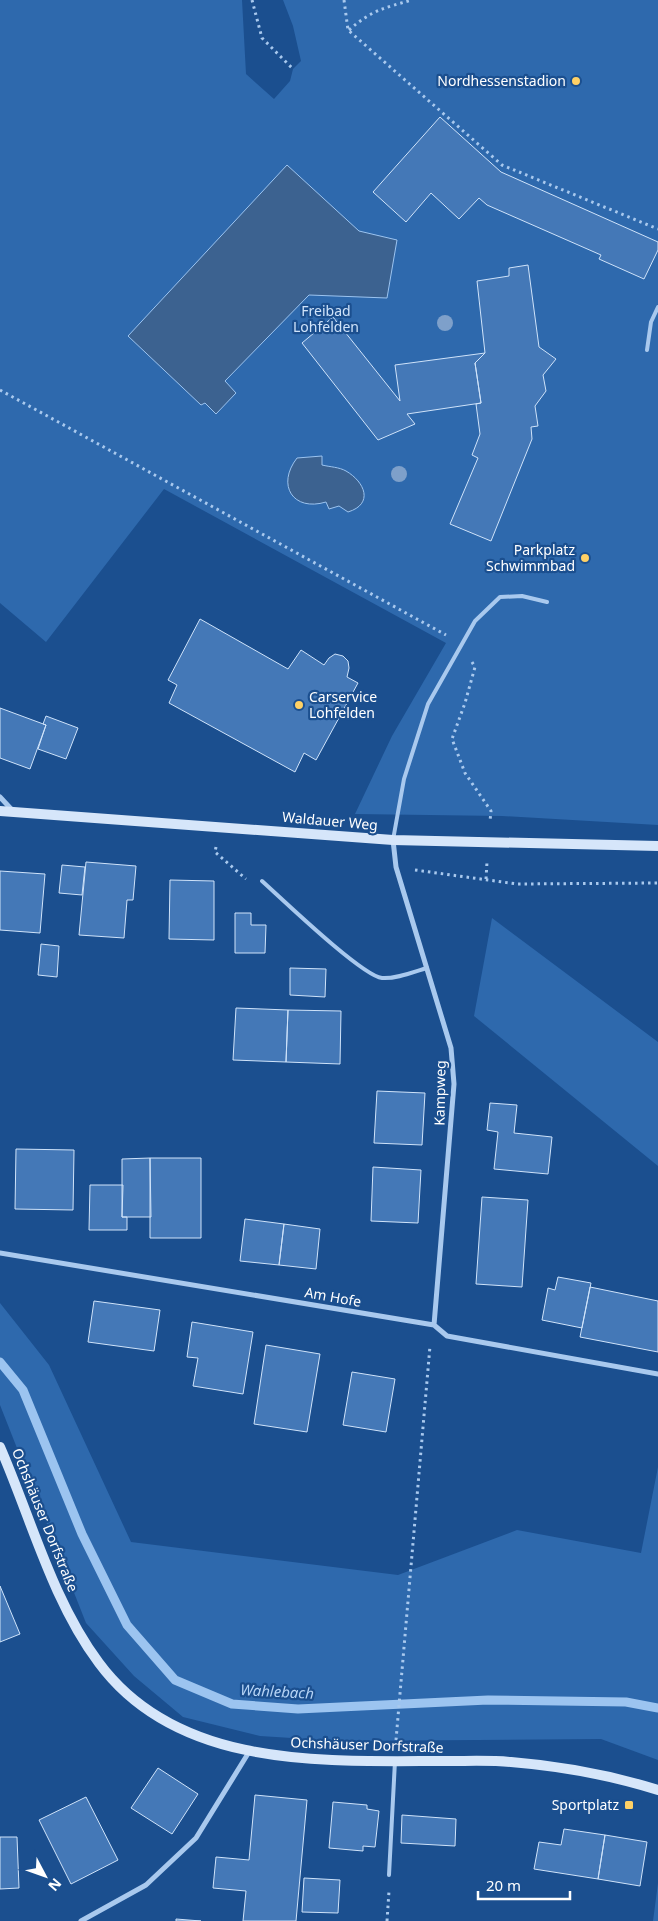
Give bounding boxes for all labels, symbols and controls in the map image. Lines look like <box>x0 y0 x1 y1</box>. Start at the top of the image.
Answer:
place label: Nordhessenstadion <box>437 71 566 90</box>
marker: Nordhessenstadion <box>570 75 582 87</box>
park label: Freibad Lohfelden <box>293 301 359 336</box>
place label: Parkplatz Schwimmbad <box>486 540 575 575</box>
marker: Parkplatz Schwimmbad <box>579 552 591 564</box>
place label: Carservice Lohfelden <box>309 687 377 722</box>
marker: Carservice Lohfelden <box>293 699 305 711</box>
street label: Waldauer Weg <box>281 807 379 834</box>
street label: Kampweg <box>429 1060 450 1126</box>
street label: Am Hofe <box>303 1282 363 1311</box>
street label: Ochshäuser Dorfstraße <box>8 1445 83 1595</box>
water label: Wahlebach <box>240 1679 314 1703</box>
street label: Ochshäuser Dorfstraße <box>290 1732 444 1757</box>
place label: Sportplatz <box>552 1795 619 1814</box>
marker: Sportplatz <box>623 1799 635 1811</box>
north arrow <box>20 1851 70 1901</box>
scale bar <box>478 1868 570 1900</box>
text: N <box>44 1874 66 1895</box>
text: 20 m <box>486 1875 521 1895</box>

